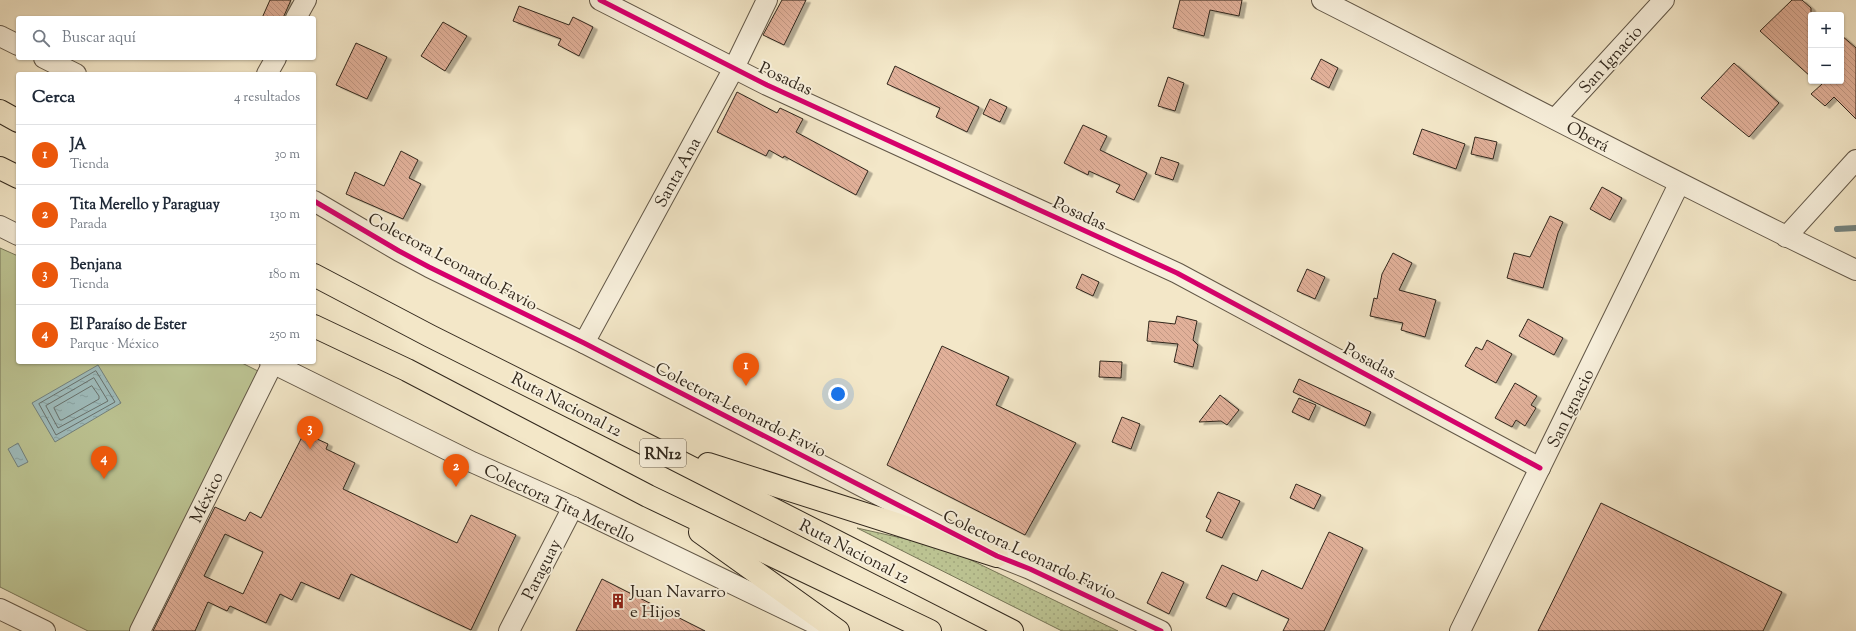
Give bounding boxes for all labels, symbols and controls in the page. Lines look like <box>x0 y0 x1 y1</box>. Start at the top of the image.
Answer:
map controls <box>1808 12 1844 84</box>
button: + <box>1808 12 1844 48</box>
search box <box>16 16 316 60</box>
street label: San Ignacio <box>1574 21 1649 100</box>
icon: search <box>30 27 52 49</box>
text: Buscar aquí <box>62 28 136 49</box>
button: − <box>1808 48 1844 84</box>
street label: Posadas <box>754 57 816 103</box>
text: Cerca <box>32 86 75 110</box>
text: 4 resultados <box>234 89 300 107</box>
street label: Oberá <box>1561 116 1613 159</box>
street label: Santa Ana <box>650 133 708 212</box>
text: JA <box>70 135 87 156</box>
text: 1 <box>43 146 47 164</box>
text: 30 m <box>274 146 300 164</box>
text: Tienda <box>70 156 109 174</box>
street label: Posadas <box>1048 192 1110 238</box>
text: Tita Merello y Paraguay <box>70 195 220 216</box>
text: 2 <box>42 206 48 224</box>
text: 130 m <box>270 206 300 224</box>
street label: Colectora Leonardo Favio <box>363 208 541 318</box>
text: Parada <box>70 216 107 234</box>
text: Benjana <box>70 255 122 276</box>
text: 3 <box>42 266 48 284</box>
text: 180 m <box>269 266 300 284</box>
text: Tienda <box>70 276 109 294</box>
text: El Paraíso de Ester <box>70 315 187 336</box>
text: 4 <box>42 326 48 344</box>
text: 250 m <box>269 326 300 344</box>
text: Parque · México <box>70 336 159 354</box>
street label: Posadas <box>1338 338 1400 386</box>
pin: 1 <box>733 353 759 386</box>
street label: Colectora Leonardo Favio <box>650 357 830 464</box>
street label: San Ignacio <box>1542 365 1601 452</box>
street label: Ruta Nacional 12 <box>506 367 626 444</box>
your location <box>828 384 848 404</box>
pin: 3 <box>297 416 323 449</box>
road number: RN12 <box>640 439 686 467</box>
pin: 4 <box>91 446 117 479</box>
pin: 2 <box>443 454 469 487</box>
street label: Colectora Tita Merello <box>479 459 639 550</box>
street label: México <box>185 468 230 527</box>
street label: Colectora Leonardo Favio <box>938 505 1120 607</box>
street label: Ruta Nacional 12 <box>794 514 914 591</box>
street label: Paraguay <box>517 535 568 604</box>
place label: Juan Navarro e Hijos <box>629 581 726 625</box>
building icon: Juan Navarro e Hijos <box>609 592 627 610</box>

